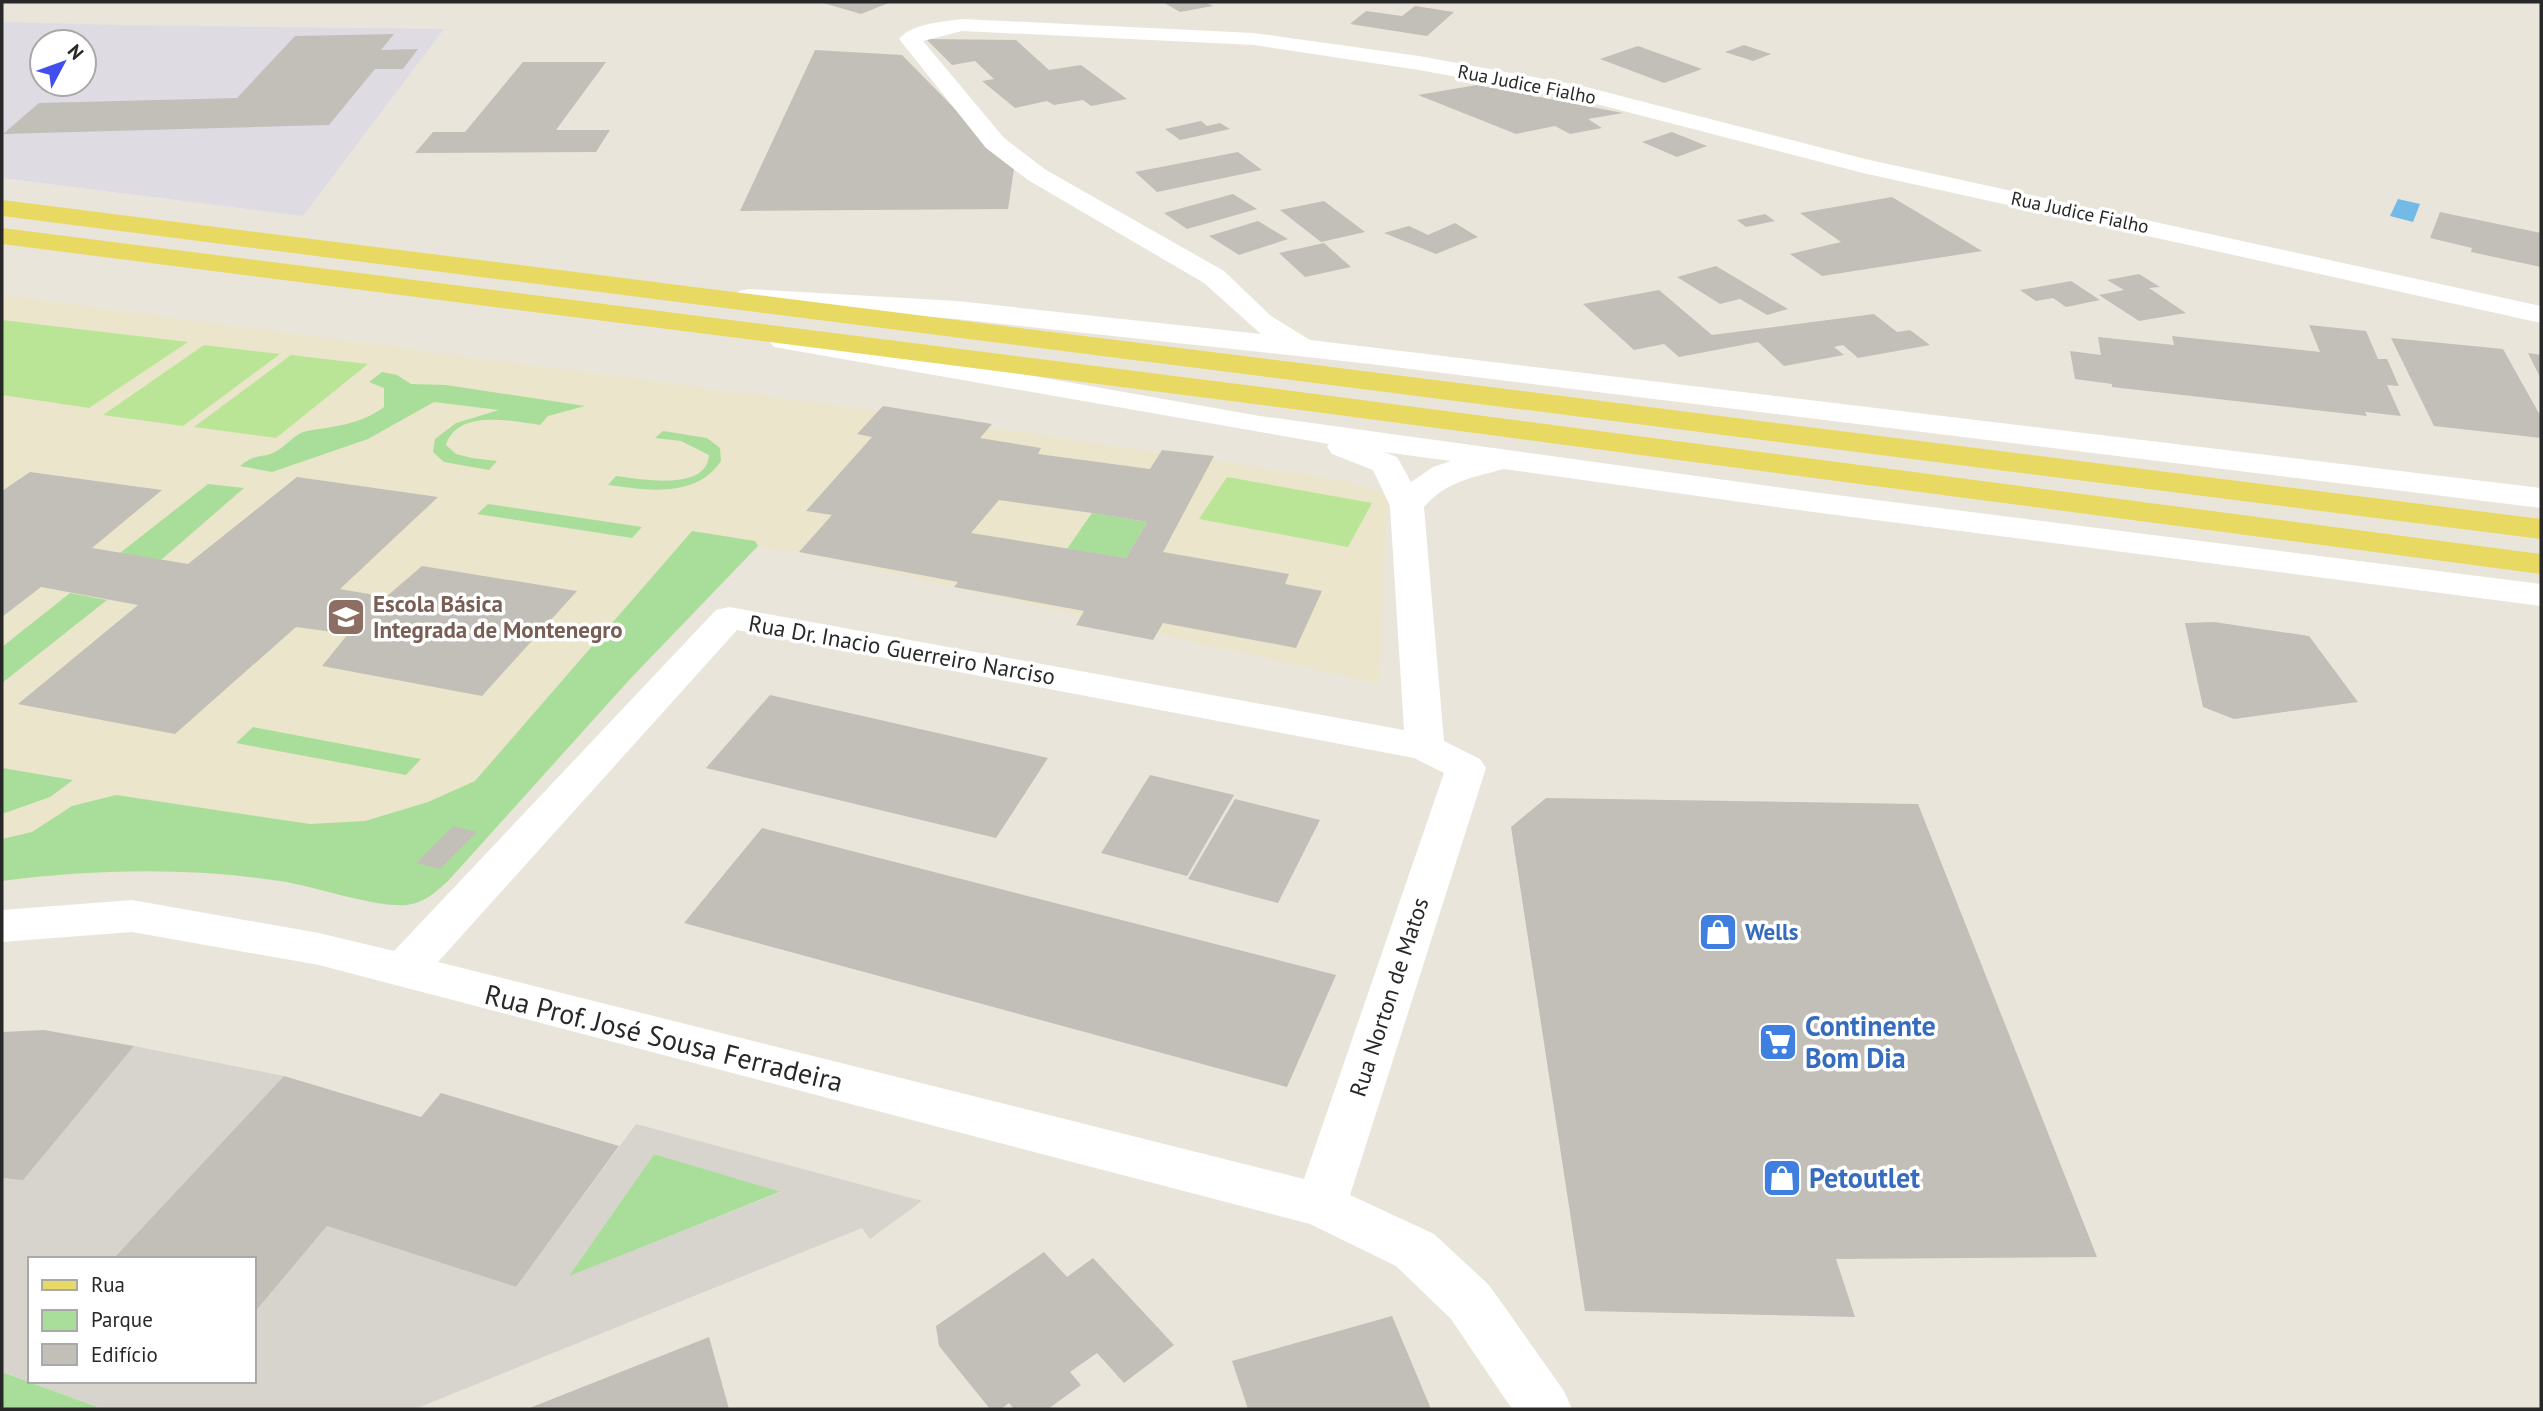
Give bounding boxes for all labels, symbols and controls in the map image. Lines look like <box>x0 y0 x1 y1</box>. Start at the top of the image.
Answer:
north arrow <box>28 28 98 98</box>
text: N <box>63 39 89 64</box>
street label: Rua Judice Fialho <box>1456 59 1598 109</box>
street label: Rua Judice Fialho <box>2009 186 2151 238</box>
place label: Escola Básica Integrada de Montenegro <box>373 589 623 644</box>
school or university icon: Escola Básica Integrada de Montenegro <box>325 596 367 638</box>
street label: Rua Dr. Inacio Guerreiro Narciso <box>746 608 1058 691</box>
street label: Rua Norton de Matos <box>1343 894 1434 1100</box>
shop icon: Wells <box>1697 911 1739 953</box>
place label: Wells <box>1745 917 1799 946</box>
street label: Rua Prof. José Sousa Ferradeira <box>481 975 847 1100</box>
place label: Continente Bom Dia <box>1805 1007 1936 1076</box>
supermarket icon: Continente Bom Dia <box>1757 1021 1799 1063</box>
shop icon: Petoutlet <box>1761 1157 1803 1199</box>
place label: Petoutlet <box>1809 1159 1920 1196</box>
legend <box>28 1257 256 1383</box>
text: Rua <box>91 1271 125 1298</box>
text: Parque <box>91 1306 153 1333</box>
text: Edifício <box>91 1341 158 1368</box>

